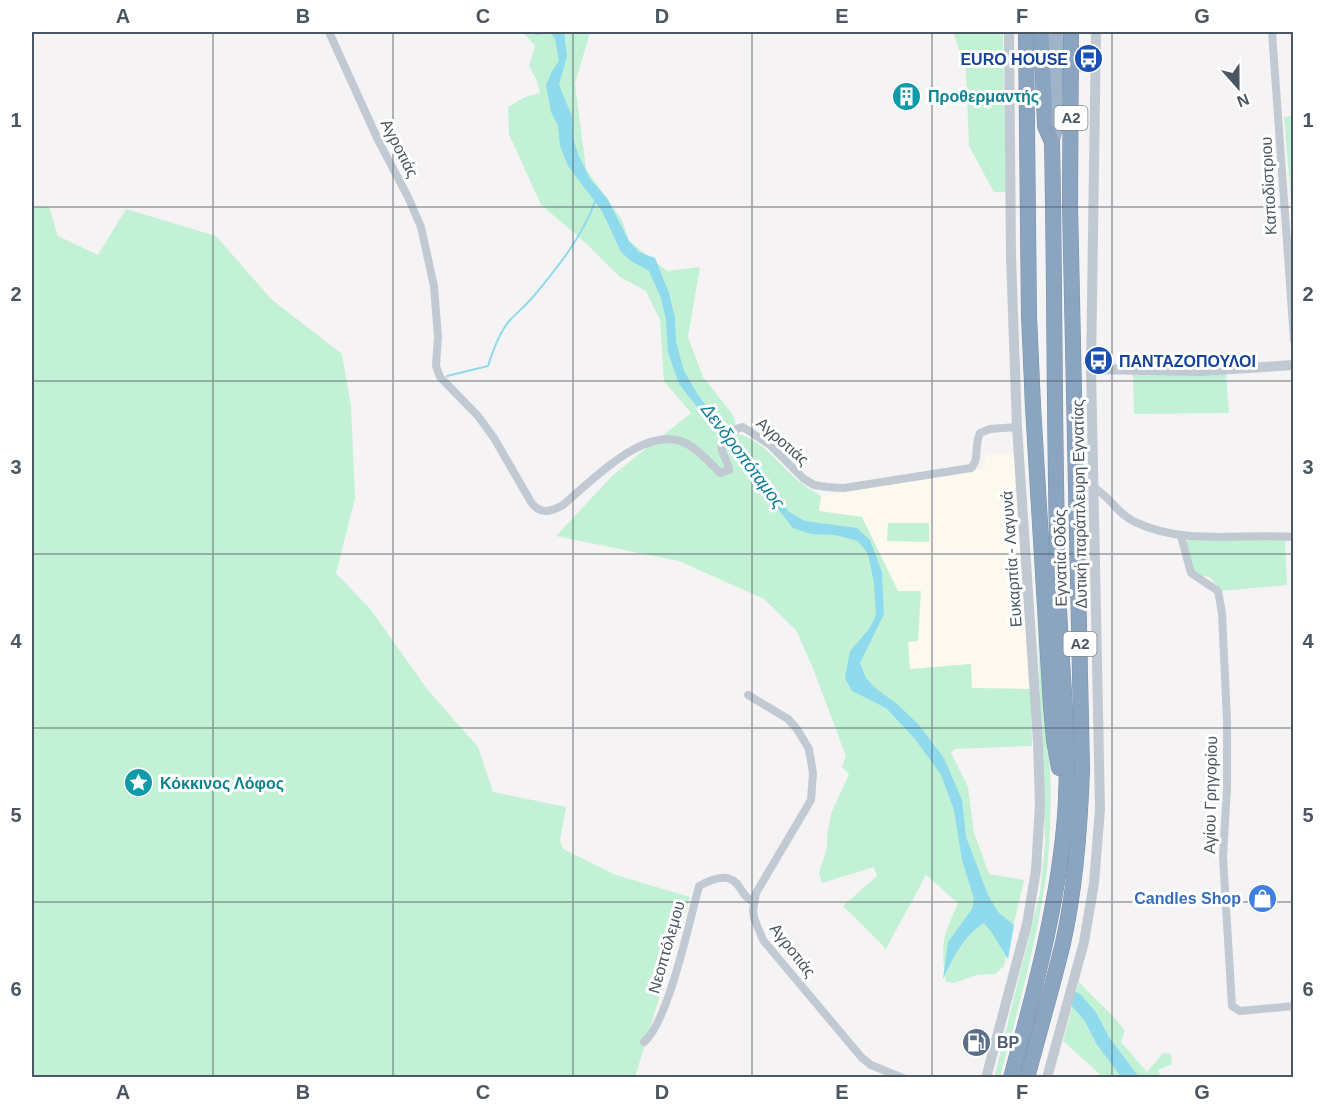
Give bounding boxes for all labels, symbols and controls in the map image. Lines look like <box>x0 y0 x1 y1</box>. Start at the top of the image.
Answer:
text: A <box>116 5 130 27</box>
text: B <box>296 5 310 27</box>
text: C <box>476 5 490 27</box>
text: D <box>655 5 669 27</box>
text: E <box>835 5 849 27</box>
text: F <box>1016 5 1028 27</box>
text: G <box>1194 5 1210 27</box>
bus stop icon: EURO HOUSE <box>1073 43 1105 75</box>
place label: EURO HOUSE <box>960 51 1068 68</box>
north arrow <box>1208 57 1268 117</box>
building icon: Προθερμαντής <box>891 80 923 112</box>
place label: Προθερμαντής <box>928 88 1039 106</box>
text: N <box>1235 91 1252 111</box>
road number: Α2 <box>1054 106 1088 130</box>
text: 1 <box>10 109 22 131</box>
text: 1 <box>1302 109 1314 131</box>
street label: Αγροτιάς <box>378 116 422 180</box>
street label: Καποδίστριου <box>1257 136 1280 236</box>
text: 2 <box>10 283 22 305</box>
text: 2 <box>1302 283 1314 305</box>
bus stop icon: ΠΑΝΤΑΖΟΠΟΥΛΟΙ <box>1082 345 1114 377</box>
place label: ΠΑΝΤΑΖΟΠΟΥΛΟΙ <box>1119 353 1256 370</box>
water label: Δενδροπόταμος <box>696 399 789 513</box>
street label: Δυτική παράπλευρη Εγνατίας <box>1069 399 1090 609</box>
street label: Αγροτιάς <box>753 414 812 469</box>
text: 3 <box>10 456 22 478</box>
text: 3 <box>1302 456 1314 478</box>
street label: Ευκαρπία - Λαγυνά <box>998 490 1025 628</box>
street label: Εγνατία Οδός <box>1051 509 1070 607</box>
text: 4 <box>10 630 22 652</box>
text: 4 <box>1302 630 1314 652</box>
road number: Α2 <box>1064 632 1096 656</box>
street label: Αγίου Γρηγορίου <box>1201 736 1220 854</box>
place icon: Κόκκινος Λόφος <box>123 767 155 799</box>
place label: Κόκκινος Λόφος <box>160 775 284 793</box>
text: 5 <box>10 804 22 826</box>
text: 5 <box>1302 804 1314 826</box>
shop icon: Candles Shop <box>1246 882 1278 914</box>
place label: Candles Shop <box>1134 890 1241 907</box>
street label: Νεοπτόλεμου <box>645 899 688 995</box>
street label: Αγροτιάς <box>767 920 819 981</box>
text: 6 <box>10 978 22 1000</box>
text: 6 <box>1302 978 1314 1000</box>
fuel station icon: BP <box>960 1026 992 1058</box>
place label: BP <box>997 1034 1020 1051</box>
text: A <box>116 1081 130 1103</box>
text: B <box>296 1081 310 1103</box>
text: C <box>476 1081 490 1103</box>
text: D <box>655 1081 669 1103</box>
text: E <box>835 1081 849 1103</box>
text: F <box>1016 1081 1028 1103</box>
text: G <box>1194 1081 1210 1103</box>

